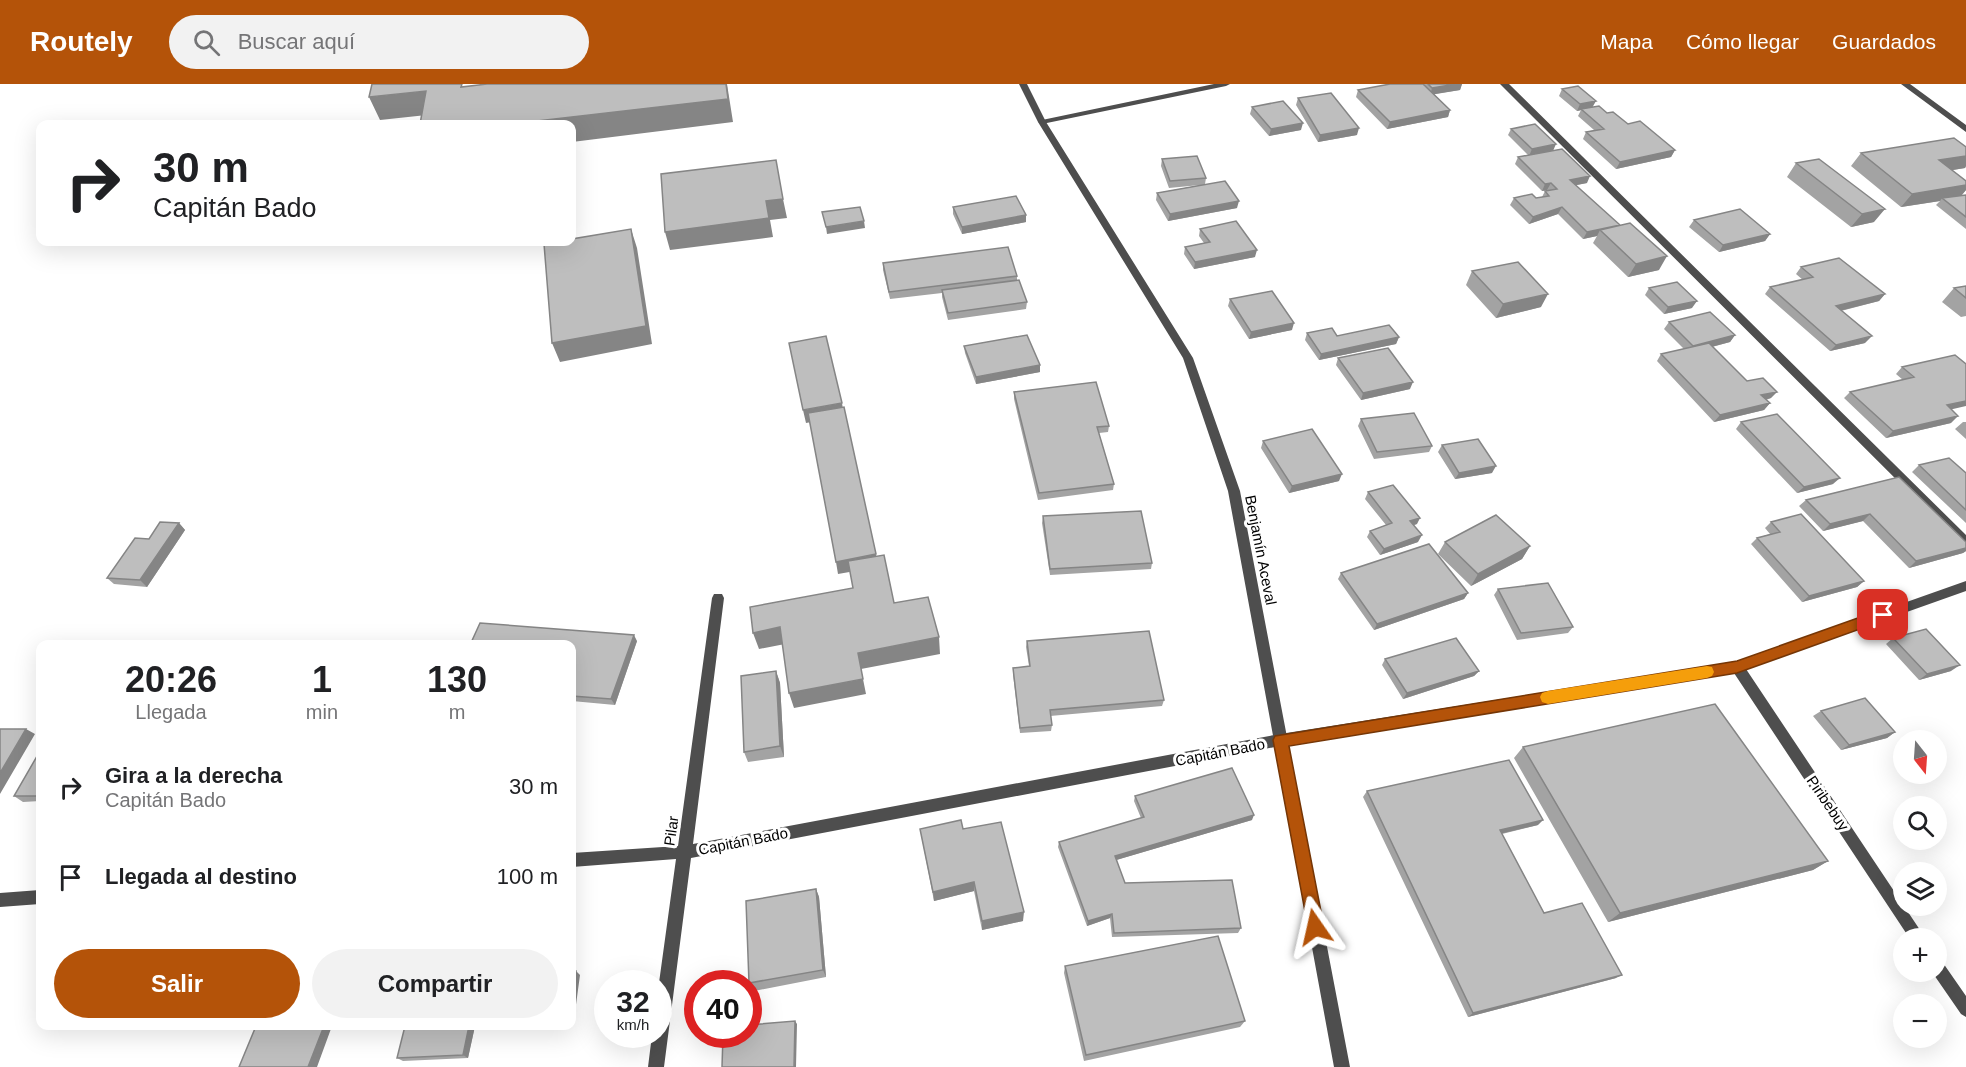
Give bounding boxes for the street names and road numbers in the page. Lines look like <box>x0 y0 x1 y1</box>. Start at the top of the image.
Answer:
street label: Benjamín Aceval <box>1242 494 1280 606</box>
street label: Capitán Bado <box>1174 735 1266 769</box>
street label: Piribebuy <box>1803 772 1853 834</box>
street label: Pilar <box>660 815 682 847</box>
street label: Capitán Bado <box>697 824 789 858</box>

